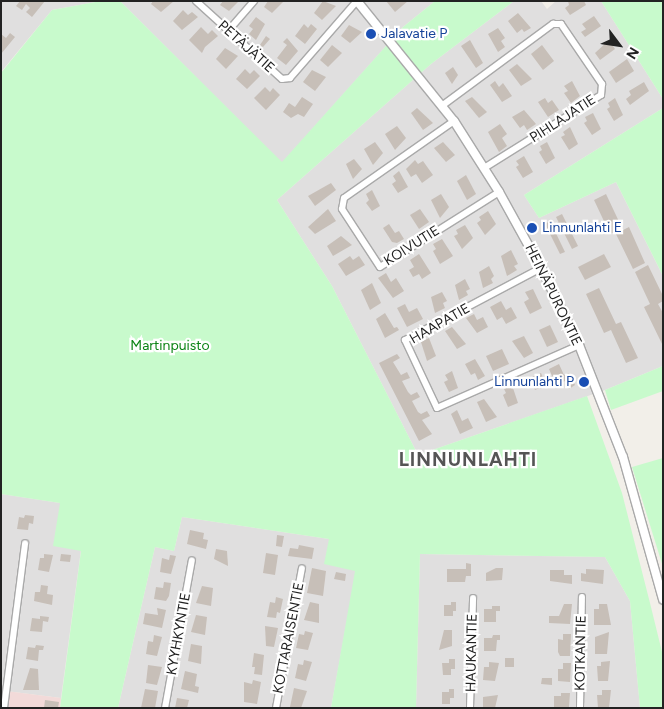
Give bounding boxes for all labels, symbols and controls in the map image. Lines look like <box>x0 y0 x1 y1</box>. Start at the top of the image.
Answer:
street label: PETÄJÄTIE <box>214 17 278 77</box>
north arrow <box>594 20 644 70</box>
place label: Jalavatie P <box>381 26 447 42</box>
marker: Jalavatie P <box>365 28 377 40</box>
text: N <box>622 44 642 62</box>
street label: PIHLAJATIE <box>527 91 599 147</box>
place label: Linnunlahti E <box>542 220 622 236</box>
street label: KOIVUTIE <box>381 222 443 270</box>
marker: Linnunlahti E <box>526 222 538 234</box>
street label: HEINÄPURONTIE <box>521 241 585 349</box>
street label: HAAPATIE <box>407 300 473 348</box>
park label: Martinpuisto <box>130 338 210 354</box>
place label: Linnunlahti P <box>494 374 574 390</box>
marker: Linnunlahti P <box>578 376 590 388</box>
district label: LINNUNLAHTI <box>397 449 539 471</box>
street label: KOTTARAISENTIE <box>270 581 308 695</box>
street label: KYYHKYNTIE <box>163 591 195 677</box>
street label: HAUKANTIE <box>463 614 481 692</box>
street label: KOTKANTIE <box>572 615 590 691</box>

